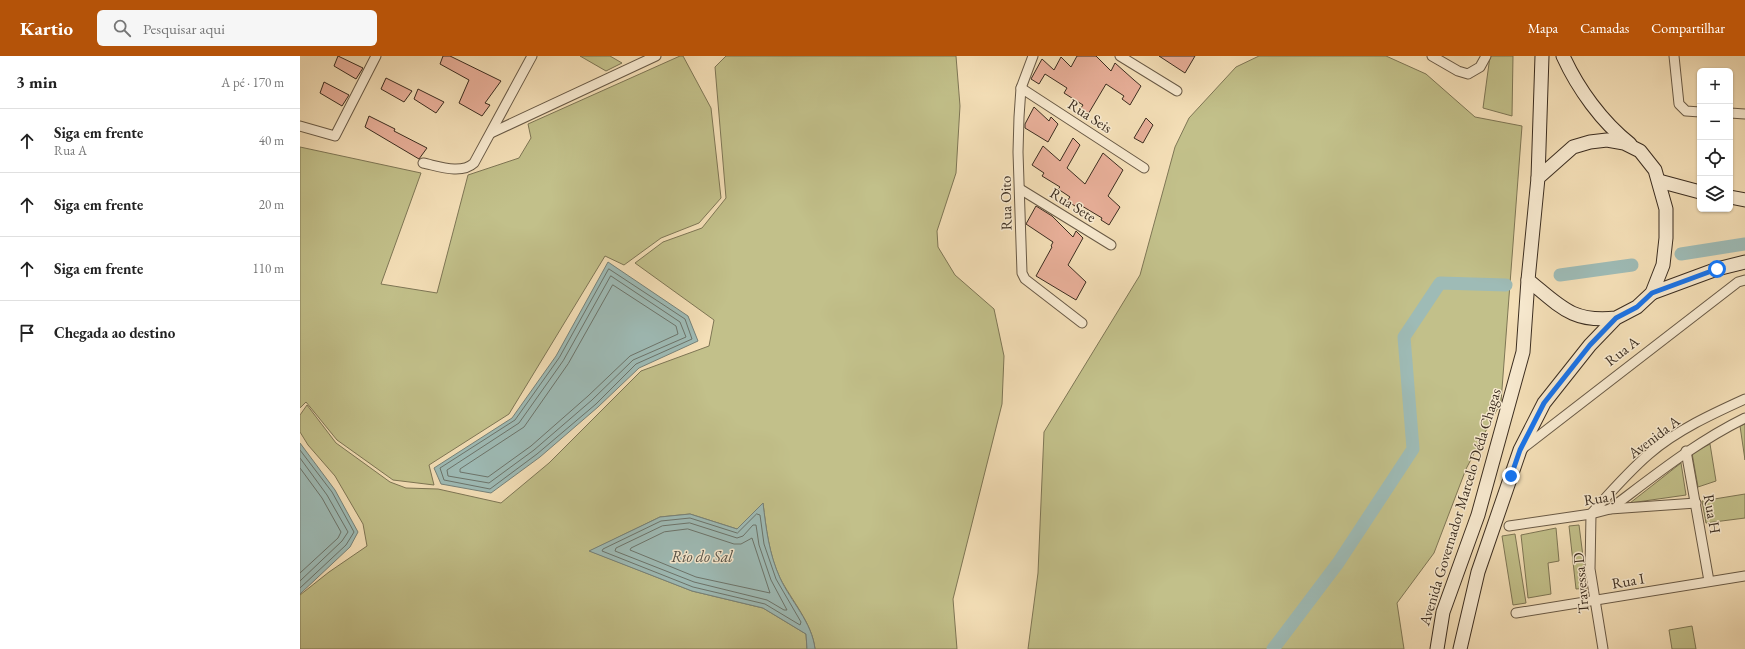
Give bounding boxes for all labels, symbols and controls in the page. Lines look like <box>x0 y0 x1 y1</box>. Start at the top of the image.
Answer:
search box <box>97 10 377 46</box>
text: Kartio <box>20 16 73 41</box>
icon: search <box>111 17 133 39</box>
text: Pesquisar aqui <box>143 19 225 38</box>
text: Mapa <box>1528 19 1558 37</box>
text: Camadas <box>1580 19 1629 37</box>
text: Compartilhar <box>1651 19 1725 37</box>
map controls <box>1697 68 1733 212</box>
button: + <box>1697 68 1733 104</box>
text: 3 min <box>16 71 57 93</box>
text: A pé · 170 m <box>221 74 284 91</box>
street label: Rua Seis <box>1065 94 1116 137</box>
button: − <box>1697 104 1733 140</box>
text: Siga em frente <box>54 123 143 142</box>
icon: ahead <box>16 130 38 152</box>
text: 40 m <box>259 132 284 149</box>
button: locate <box>1697 140 1733 176</box>
text: Rua A <box>54 142 87 159</box>
street label: Rua Oito <box>996 175 1015 231</box>
button: layers <box>1697 176 1733 212</box>
street label: Rua Sete <box>1047 183 1100 226</box>
icon: ahead <box>16 194 38 216</box>
text: Siga em frente <box>54 195 143 214</box>
text: 20 m <box>259 196 284 213</box>
icon: ahead <box>16 258 38 280</box>
text: Siga em frente <box>54 259 143 278</box>
text: 110 m <box>253 260 284 277</box>
route start <box>1708 260 1726 278</box>
icon: arrive <box>16 322 38 344</box>
text: Chegada ao destino <box>54 323 175 342</box>
street label: Rua A <box>1601 331 1643 370</box>
street label: Avenida Governador Marcelo Déda Chagas <box>1414 386 1505 629</box>
street label: Avenida A <box>1623 411 1684 463</box>
route end <box>1502 467 1520 485</box>
street label: Rua J <box>1582 486 1618 509</box>
street label: Rua H <box>1700 493 1725 535</box>
water label: Rio do Sal <box>671 546 733 567</box>
street label: Travessa D <box>1568 552 1593 614</box>
street label: Rua I <box>1610 568 1646 593</box>

